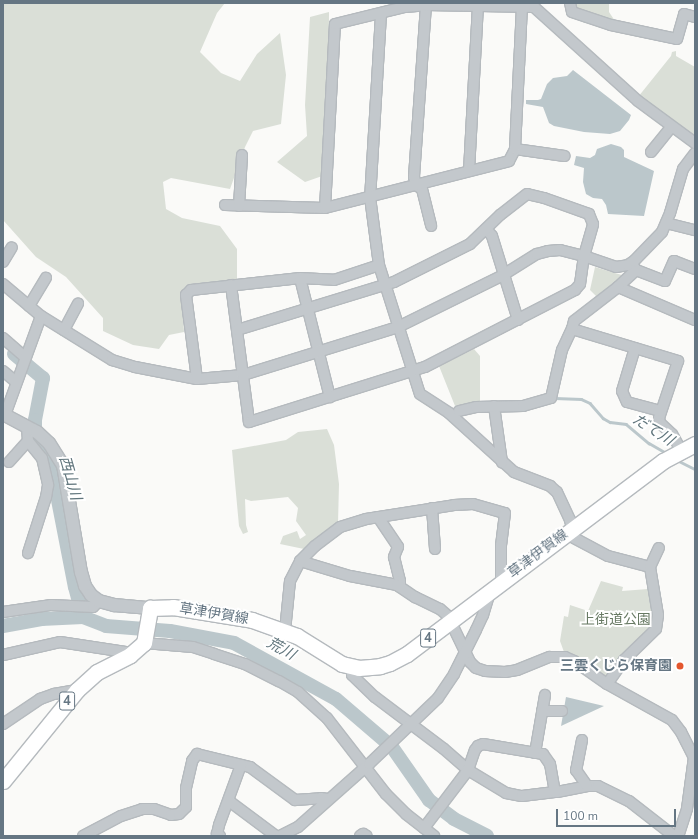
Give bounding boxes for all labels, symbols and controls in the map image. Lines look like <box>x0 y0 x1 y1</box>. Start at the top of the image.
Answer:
water label: だて川 <box>629 410 677 450</box>
water label: 西山川 <box>55 454 85 502</box>
street label: 草津伊賀線 <box>505 526 571 582</box>
street label: 草津伊賀線 <box>178 600 250 628</box>
park label: 上街道公園 <box>581 612 651 628</box>
road number: 4 <box>420 627 436 649</box>
water label: 荒川 <box>264 634 298 664</box>
place label: 三雲くじら保育園 <box>560 658 672 674</box>
marker: 三雲くじら保育園 <box>675 661 685 671</box>
road number: 4 <box>59 690 75 712</box>
scale bar <box>558 801 678 827</box>
text: 100 m <box>563 808 598 824</box>

